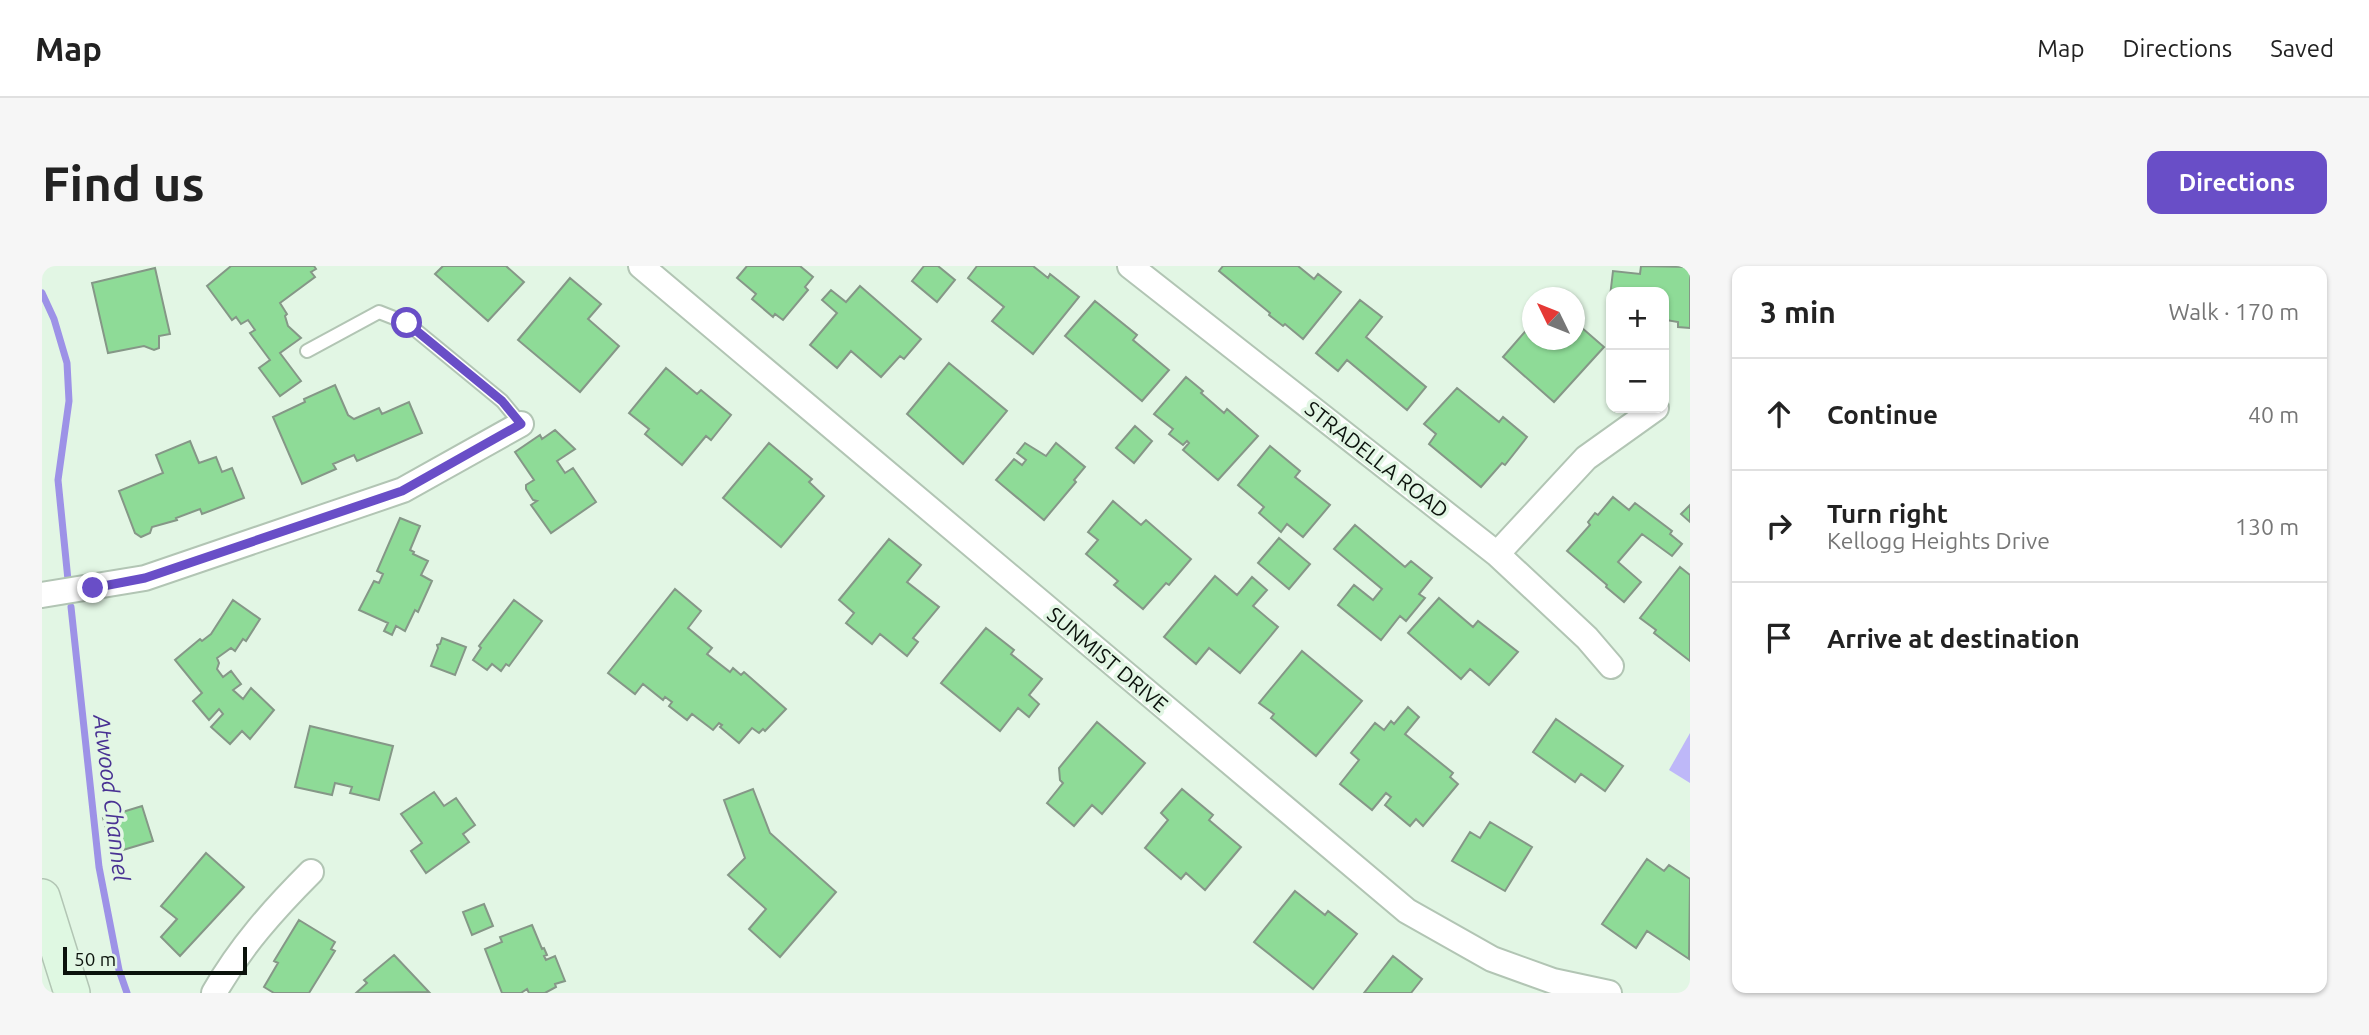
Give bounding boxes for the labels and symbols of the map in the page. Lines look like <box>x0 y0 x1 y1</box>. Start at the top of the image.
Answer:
north arrow <box>1522 287 1585 350</box>
route start <box>391 307 422 338</box>
street label: STRADELLA ROAD <box>1301 396 1453 522</box>
route end <box>77 572 108 603</box>
street label: SUNMIST DRIVE <box>1043 602 1173 716</box>
water label: Atwood Channel <box>89 712 135 883</box>
scale bar <box>63 944 247 976</box>

